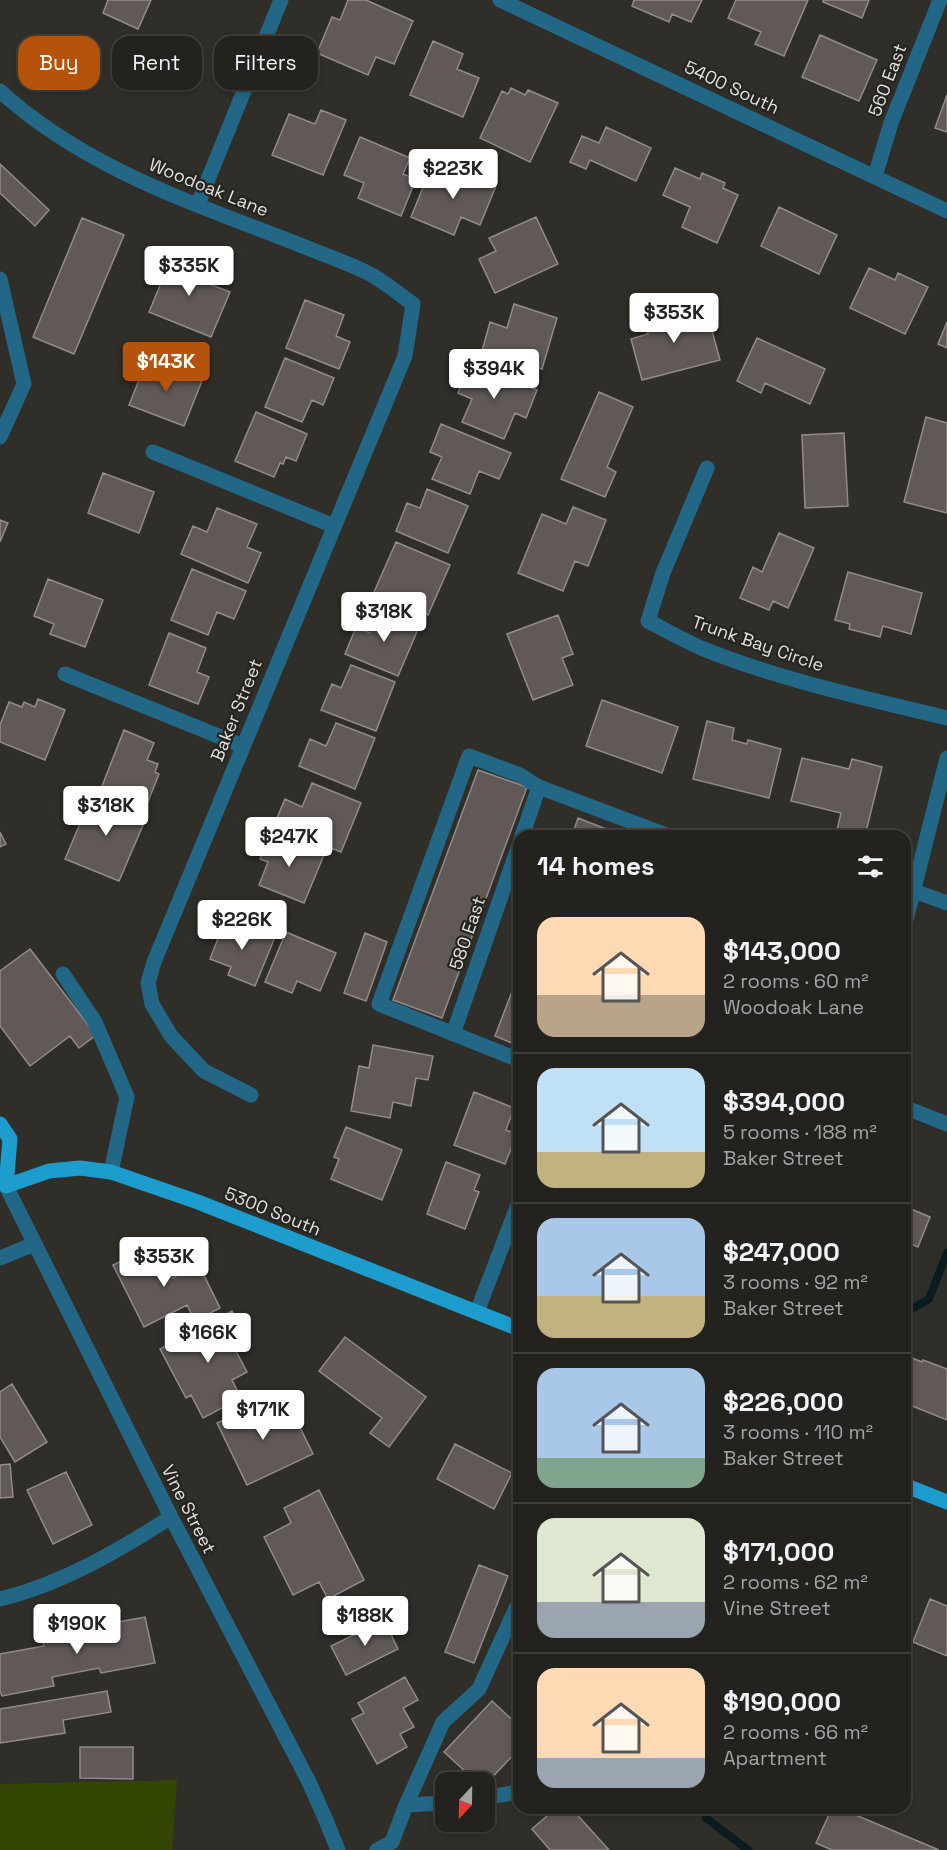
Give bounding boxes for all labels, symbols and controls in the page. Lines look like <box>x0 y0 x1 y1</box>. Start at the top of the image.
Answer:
chip: Buy <box>18 36 100 90</box>
chip: Rent <box>112 36 202 90</box>
chip: Filters <box>214 36 318 90</box>
street label: 560 East <box>863 40 911 120</box>
street label: 5400 South <box>681 55 783 119</box>
pin: $223K <box>411 149 495 200</box>
street label: Woodoak Lane <box>146 153 272 221</box>
text: $223K <box>423 155 483 181</box>
pin: $335K <box>147 246 231 297</box>
text: $335K <box>159 252 219 278</box>
pin: $353K <box>632 293 716 344</box>
text: $353K <box>644 299 704 325</box>
pin: $143K <box>124 342 208 393</box>
text: $143K <box>137 348 195 374</box>
pin: $394K <box>452 349 536 400</box>
text: $394K <box>463 355 525 381</box>
pin: $318K <box>342 592 426 643</box>
text: $318K <box>355 598 413 624</box>
street label: Trunk Bay Circle <box>689 610 827 676</box>
street label: Baker Street <box>205 655 267 765</box>
pin: $318K <box>64 786 148 837</box>
text: $318K <box>77 792 135 818</box>
pin: $247K <box>247 817 331 868</box>
text: $247K <box>259 823 319 849</box>
text: 14 homes <box>537 849 655 883</box>
icon: filters <box>854 850 887 883</box>
street label: 580 East <box>444 893 490 973</box>
pin: $226K <box>200 900 284 951</box>
text: $226K <box>212 906 272 932</box>
text: $143,000 <box>723 934 841 968</box>
icon: home <box>585 941 657 1013</box>
text: 2 rooms · 60 m² <box>723 968 869 994</box>
text: Woodoak Lane <box>723 994 864 1020</box>
text: $394,000 <box>723 1085 845 1119</box>
icon: home <box>585 1092 657 1164</box>
text: 5 rooms · 188 m² <box>723 1119 877 1145</box>
text: Baker Street <box>723 1145 844 1171</box>
street label: 5300 South <box>221 1181 325 1241</box>
text: $247,000 <box>723 1235 840 1269</box>
pin: $353K <box>122 1237 206 1288</box>
icon: home <box>585 1242 657 1314</box>
text: $353K <box>134 1243 194 1269</box>
text: 3 rooms · 92 m² <box>723 1269 868 1295</box>
text: Baker Street <box>723 1295 844 1321</box>
pin: $166K <box>166 1313 250 1364</box>
text: $166K <box>179 1319 237 1345</box>
text: $226,000 <box>723 1385 844 1419</box>
pin: $171K <box>221 1390 305 1441</box>
icon: home <box>585 1392 657 1464</box>
text: $171K <box>236 1396 290 1422</box>
text: 3 rooms · 110 m² <box>723 1419 873 1445</box>
text: Baker Street <box>723 1445 844 1471</box>
street label: Vine Street <box>157 1461 221 1557</box>
text: $171,000 <box>723 1535 834 1569</box>
icon: home <box>585 1542 657 1614</box>
text: 2 rooms · 62 m² <box>723 1569 868 1595</box>
text: Vine Street <box>723 1595 831 1621</box>
pin: $188K <box>323 1596 407 1647</box>
text: $188K <box>336 1602 394 1628</box>
pin: $190K <box>35 1604 119 1655</box>
text: $190K <box>48 1610 107 1636</box>
text: $190,000 <box>723 1685 841 1719</box>
icon: home <box>585 1692 657 1764</box>
text: 2 rooms · 66 m² <box>723 1719 868 1745</box>
text: Apartment <box>723 1745 827 1771</box>
north arrow <box>435 1772 495 1832</box>
map controls <box>435 1772 495 1832</box>

